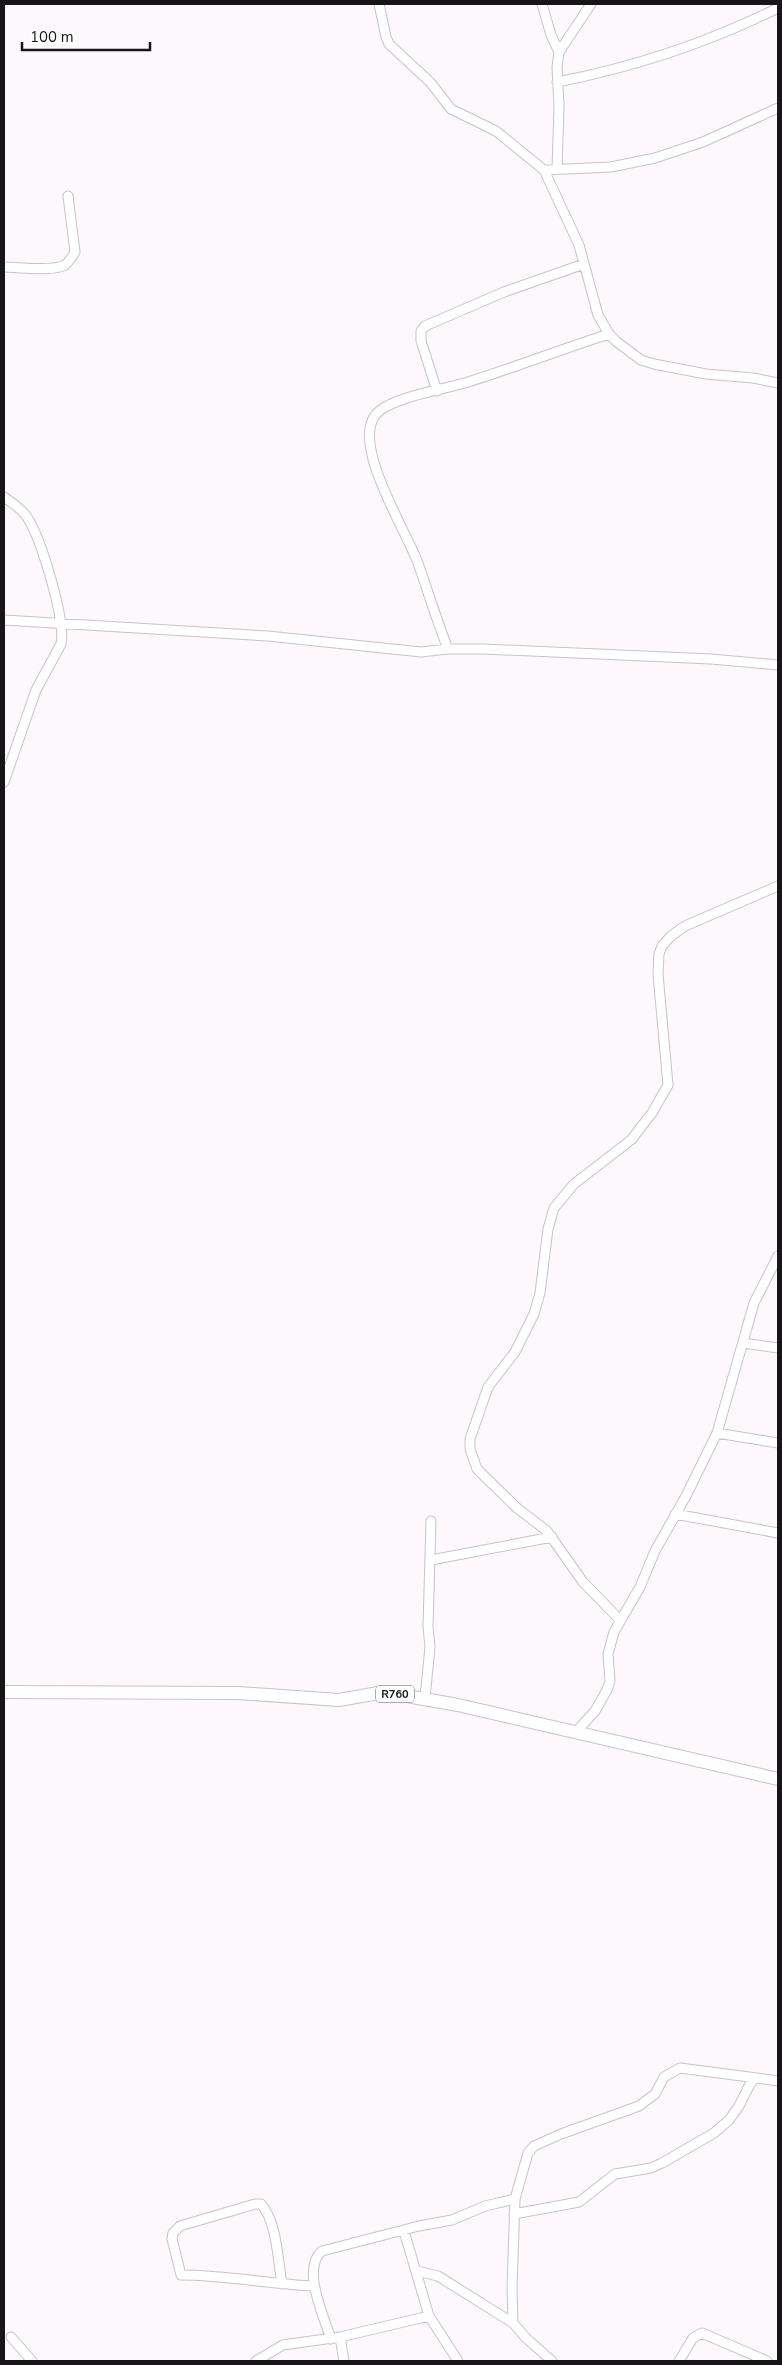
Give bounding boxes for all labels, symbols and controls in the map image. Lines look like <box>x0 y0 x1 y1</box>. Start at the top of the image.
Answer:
scale bar <box>22 20 150 52</box>
text: 100 m <box>30 27 74 47</box>
road number: R760 <box>376 1686 414 1702</box>

